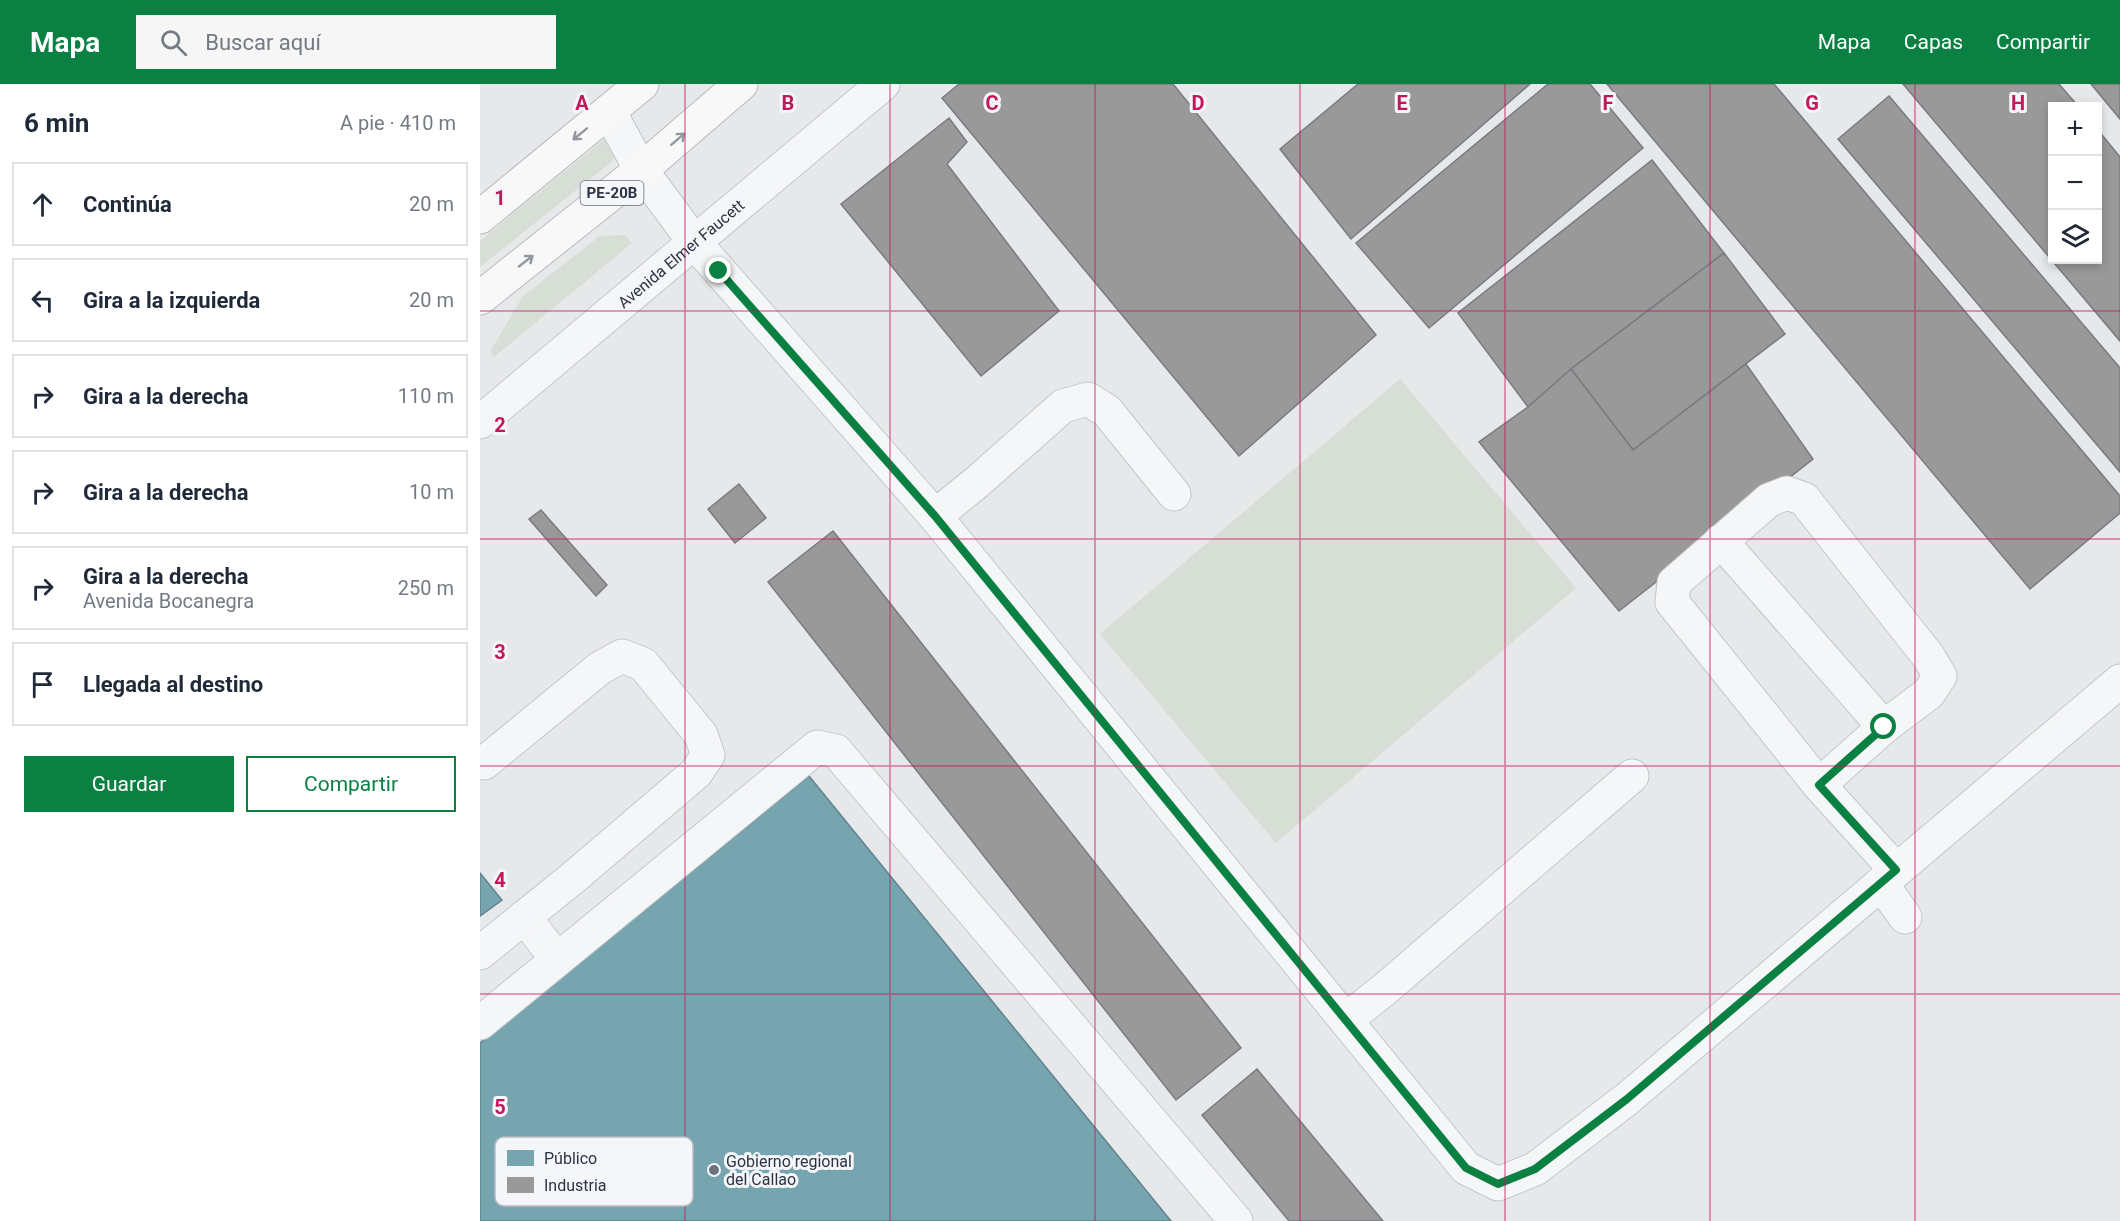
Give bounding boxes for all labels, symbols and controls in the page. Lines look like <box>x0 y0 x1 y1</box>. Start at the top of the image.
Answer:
search box <box>136 15 556 69</box>
text: Mapa <box>30 26 100 59</box>
icon: search <box>157 26 190 59</box>
text: Buscar aquí <box>205 30 321 55</box>
text: Mapa <box>1818 30 1871 54</box>
text: Capas <box>1904 30 1963 54</box>
text: Compartir <box>1996 30 2090 54</box>
text: A <box>575 91 589 115</box>
text: B <box>782 91 794 115</box>
text: C <box>985 91 999 115</box>
text: D <box>1192 91 1205 115</box>
text: E <box>1396 91 1408 115</box>
text: F <box>1603 91 1614 115</box>
text: G <box>1805 91 1819 115</box>
text: H <box>2011 91 2025 115</box>
map controls <box>2048 102 2102 264</box>
button: + <box>2048 102 2102 156</box>
text: 6 min <box>24 108 89 138</box>
text: A pie · 410 m <box>340 111 456 135</box>
one-way arrow <box>573 128 589 141</box>
one-way arrow <box>670 132 685 146</box>
button: − <box>2048 156 2102 210</box>
road number: PE-20B <box>580 181 644 205</box>
text: 1 <box>494 186 506 210</box>
icon: ahead <box>26 188 59 221</box>
text: Continúa <box>83 192 172 217</box>
text: 20 m <box>409 192 454 216</box>
street label: Avenida Elmer Faucett <box>614 196 748 312</box>
button: layers <box>2048 210 2102 264</box>
one-way arrow <box>518 255 534 268</box>
route end <box>705 257 731 283</box>
icon: left <box>26 284 59 317</box>
text: Gira a la izquierda <box>83 288 260 313</box>
text: 20 m <box>409 288 454 312</box>
icon: right <box>26 380 59 413</box>
text: Gira a la derecha <box>83 384 249 409</box>
text: 110 m <box>398 384 454 408</box>
text: 2 <box>494 413 506 437</box>
icon: right <box>26 476 59 509</box>
text: Gira a la derecha <box>83 480 249 505</box>
text: 10 m <box>409 480 454 504</box>
text: Gira a la derecha <box>83 564 249 589</box>
icon: right <box>26 572 59 605</box>
text: 250 m <box>398 576 454 600</box>
text: Avenida Bocanegra <box>83 589 254 613</box>
text: 3 <box>494 640 506 664</box>
icon: arrive <box>26 668 59 701</box>
text: Llegada al destino <box>83 672 263 697</box>
route start <box>1870 713 1896 739</box>
button: Guardar <box>24 756 234 812</box>
button: Compartir <box>246 756 456 812</box>
text: 4 <box>494 868 506 892</box>
text: 5 <box>494 1095 506 1119</box>
legend <box>495 1137 693 1206</box>
text: Público <box>544 1149 597 1168</box>
place label: Gobierno regional del Callao <box>726 1152 852 1189</box>
marker: Gobierno regional del Callao <box>707 1163 721 1177</box>
text: Industria <box>544 1176 607 1195</box>

